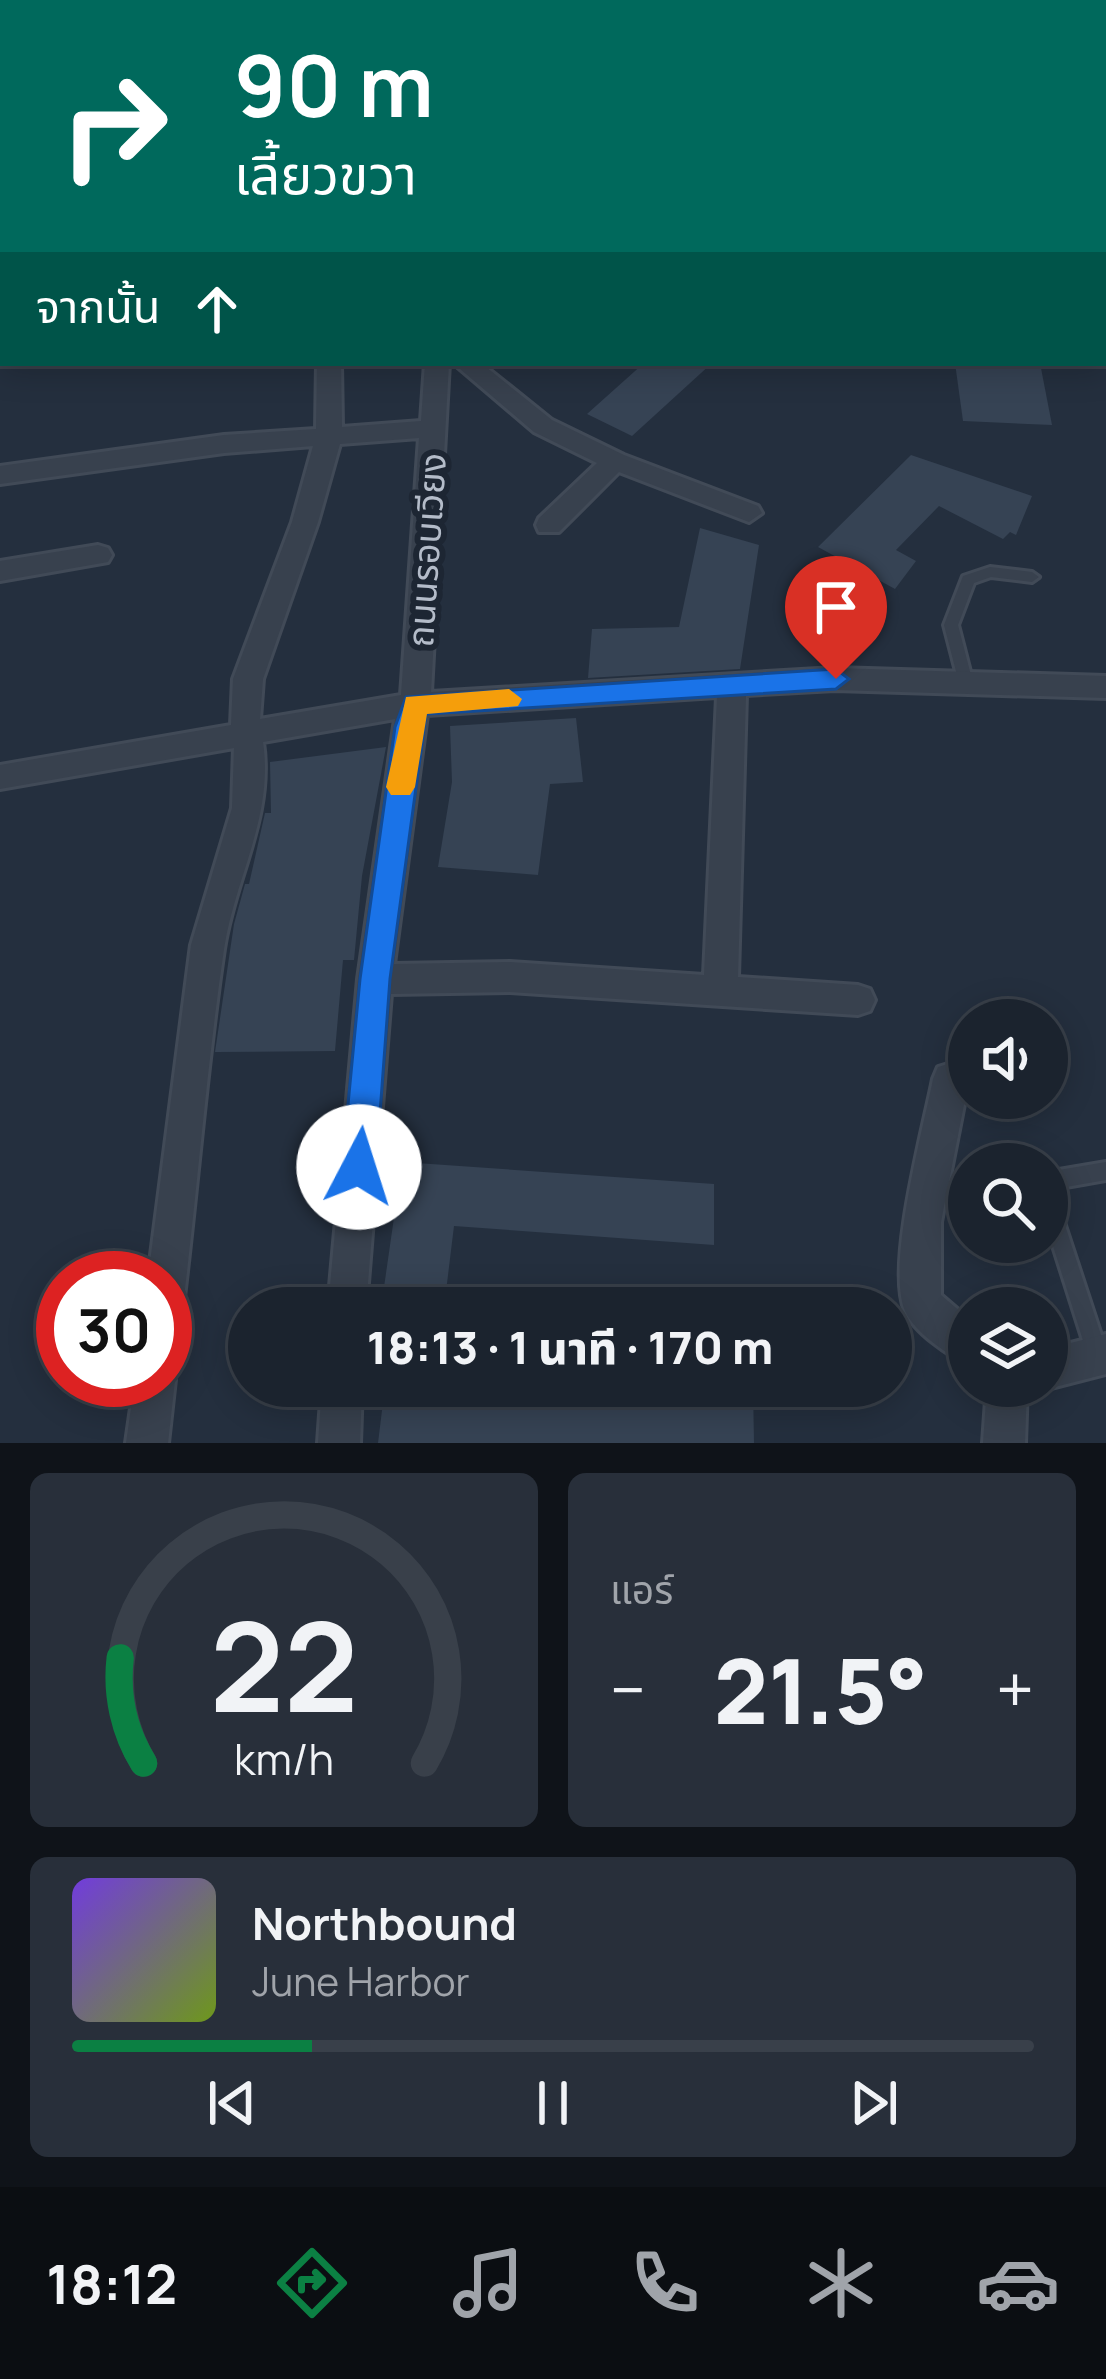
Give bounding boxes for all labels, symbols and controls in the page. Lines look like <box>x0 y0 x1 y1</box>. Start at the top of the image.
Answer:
text: 90 m <box>234 27 434 142</box>
icon: right <box>36 48 192 204</box>
text: เลี้ยวขวา <box>234 136 417 210</box>
text: จากนั้น <box>36 275 160 337</box>
icon: ahead <box>184 276 250 342</box>
street label: ถนนรอบเวียง <box>395 451 457 649</box>
pin <box>785 556 887 679</box>
icon: arrive <box>803 574 869 640</box>
map controls <box>948 999 1068 1407</box>
button: sound <box>948 999 1068 1119</box>
position arrow <box>296 1104 422 1230</box>
button: search <box>948 1143 1068 1263</box>
speed limit sign: 30 <box>36 1251 192 1407</box>
button: layers <box>948 1287 1068 1407</box>
text: 18:13 · 1 นาที · 170 m <box>367 1316 773 1378</box>
text: แอร์ <box>610 1562 673 1616</box>
text: 22 <box>210 1579 358 1749</box>
text: 21.5° <box>714 1628 928 1751</box>
text: − <box>610 1644 646 1734</box>
text: + <box>996 1644 1034 1734</box>
text: km/h <box>234 1729 334 1788</box>
text: Northbound <box>252 1892 517 1954</box>
text: June Harbor <box>252 1954 470 2008</box>
icon: previous <box>199 2070 265 2136</box>
icon: pause <box>520 2070 586 2136</box>
icon: next <box>841 2070 907 2136</box>
icon: directions <box>270 2241 354 2325</box>
icon: music <box>446 2241 530 2325</box>
icon: phone <box>623 2241 707 2325</box>
icon: climate <box>799 2241 883 2325</box>
icon: car <box>976 2241 1060 2325</box>
text: 18:12 <box>46 2246 177 2320</box>

